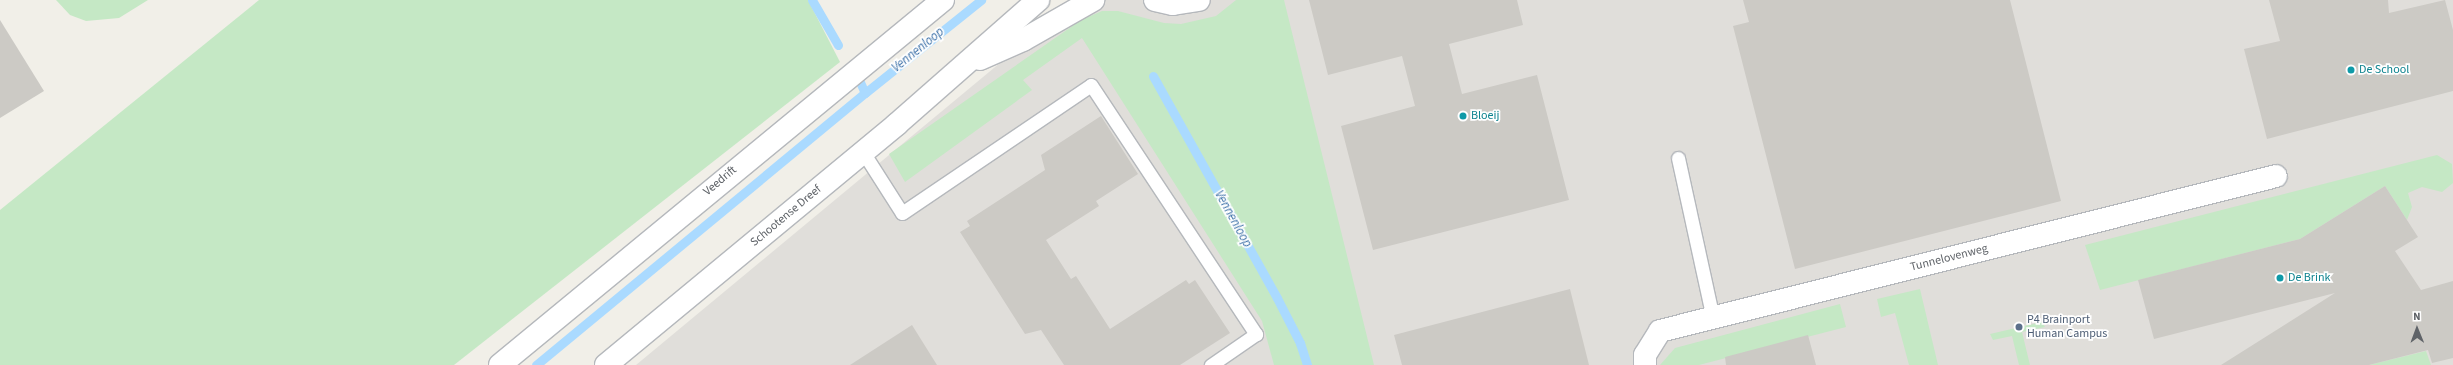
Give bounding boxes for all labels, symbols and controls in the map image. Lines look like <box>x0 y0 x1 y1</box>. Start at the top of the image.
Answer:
water label: Vennenloop <box>889 24 947 76</box>
place label: De School <box>2359 63 2409 77</box>
marker: De School <box>2346 65 2356 75</box>
place label: Bloeij <box>1471 109 1499 123</box>
marker: Bloeij <box>1458 111 1468 121</box>
street label: Veedrift <box>701 163 739 199</box>
street label: Schootense Dreef <box>748 182 824 250</box>
water label: Vennenloop <box>1211 188 1255 250</box>
street label: Tunnelovenweg <box>1909 241 1989 275</box>
place label: De Brink <box>2288 271 2330 285</box>
marker: De Brink <box>2275 273 2285 283</box>
north arrow <box>2397 309 2437 349</box>
text: N <box>2413 309 2421 324</box>
place label: P4 Brainport Human Campus <box>2027 313 2107 341</box>
marker: P4 Brainport Human Campus <box>2014 322 2024 332</box>

